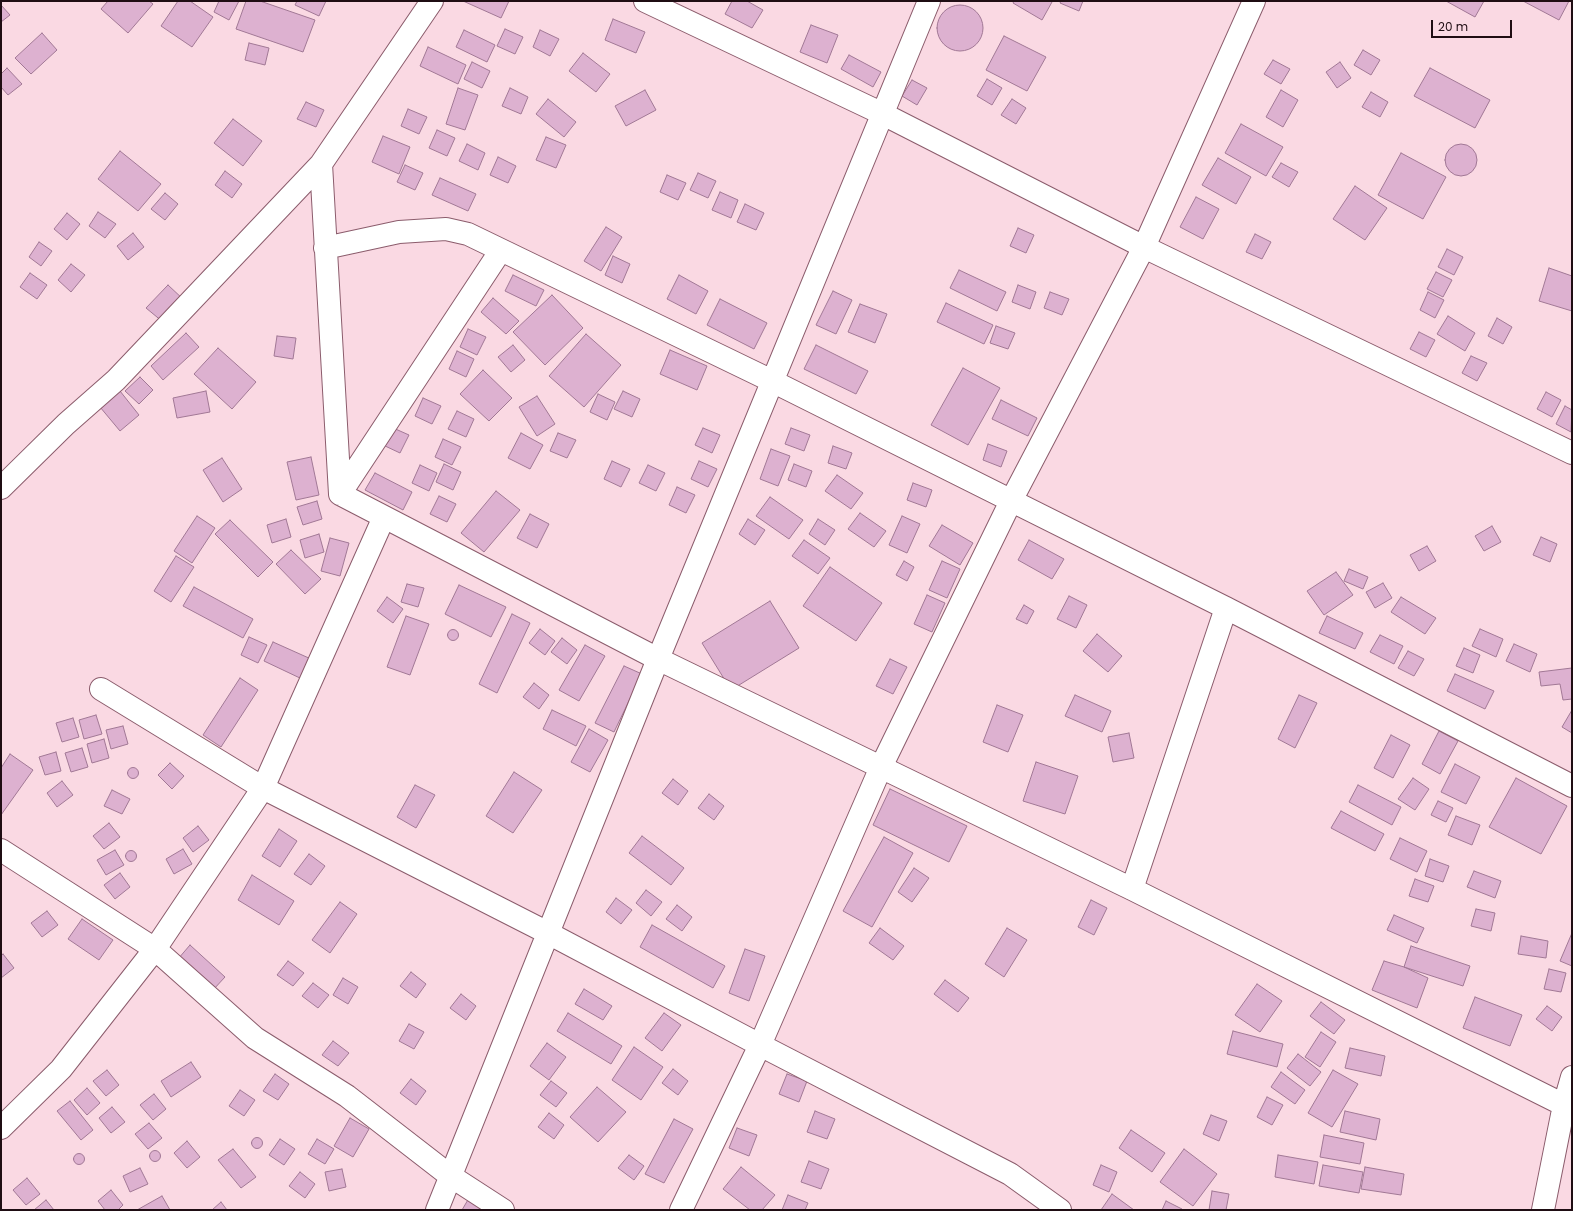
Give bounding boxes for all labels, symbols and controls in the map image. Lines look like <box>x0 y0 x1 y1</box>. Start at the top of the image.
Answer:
scale bar <box>1433 12 1514 38</box>
text: 20 m <box>1438 18 1468 35</box>

